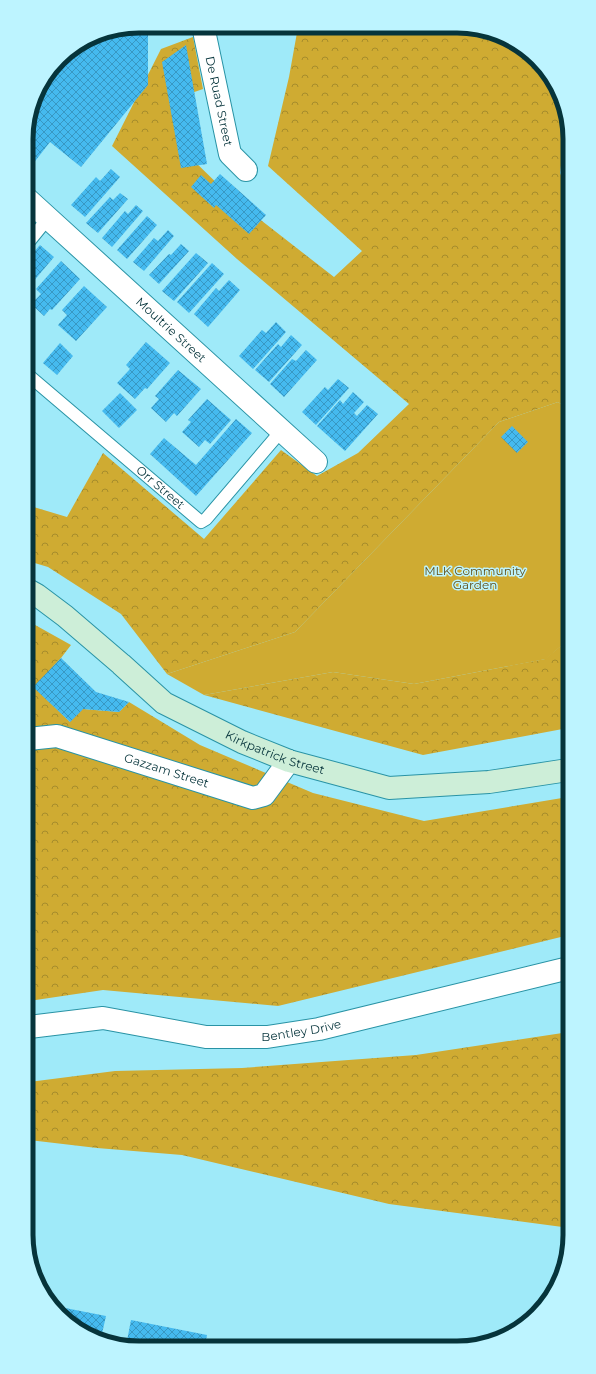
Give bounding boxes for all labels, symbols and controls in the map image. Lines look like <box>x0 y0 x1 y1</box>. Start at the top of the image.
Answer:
street label: De Ruad Street <box>203 55 236 148</box>
street label: Moultrie Street <box>133 294 210 365</box>
street label: Orr Street <box>133 462 188 512</box>
park label: MLK Community Garden <box>424 563 526 592</box>
street label: Kirkpatrick Street <box>223 727 326 777</box>
street label: Gazzam Street <box>122 750 211 791</box>
street label: Bentley Drive <box>261 1016 343 1044</box>

